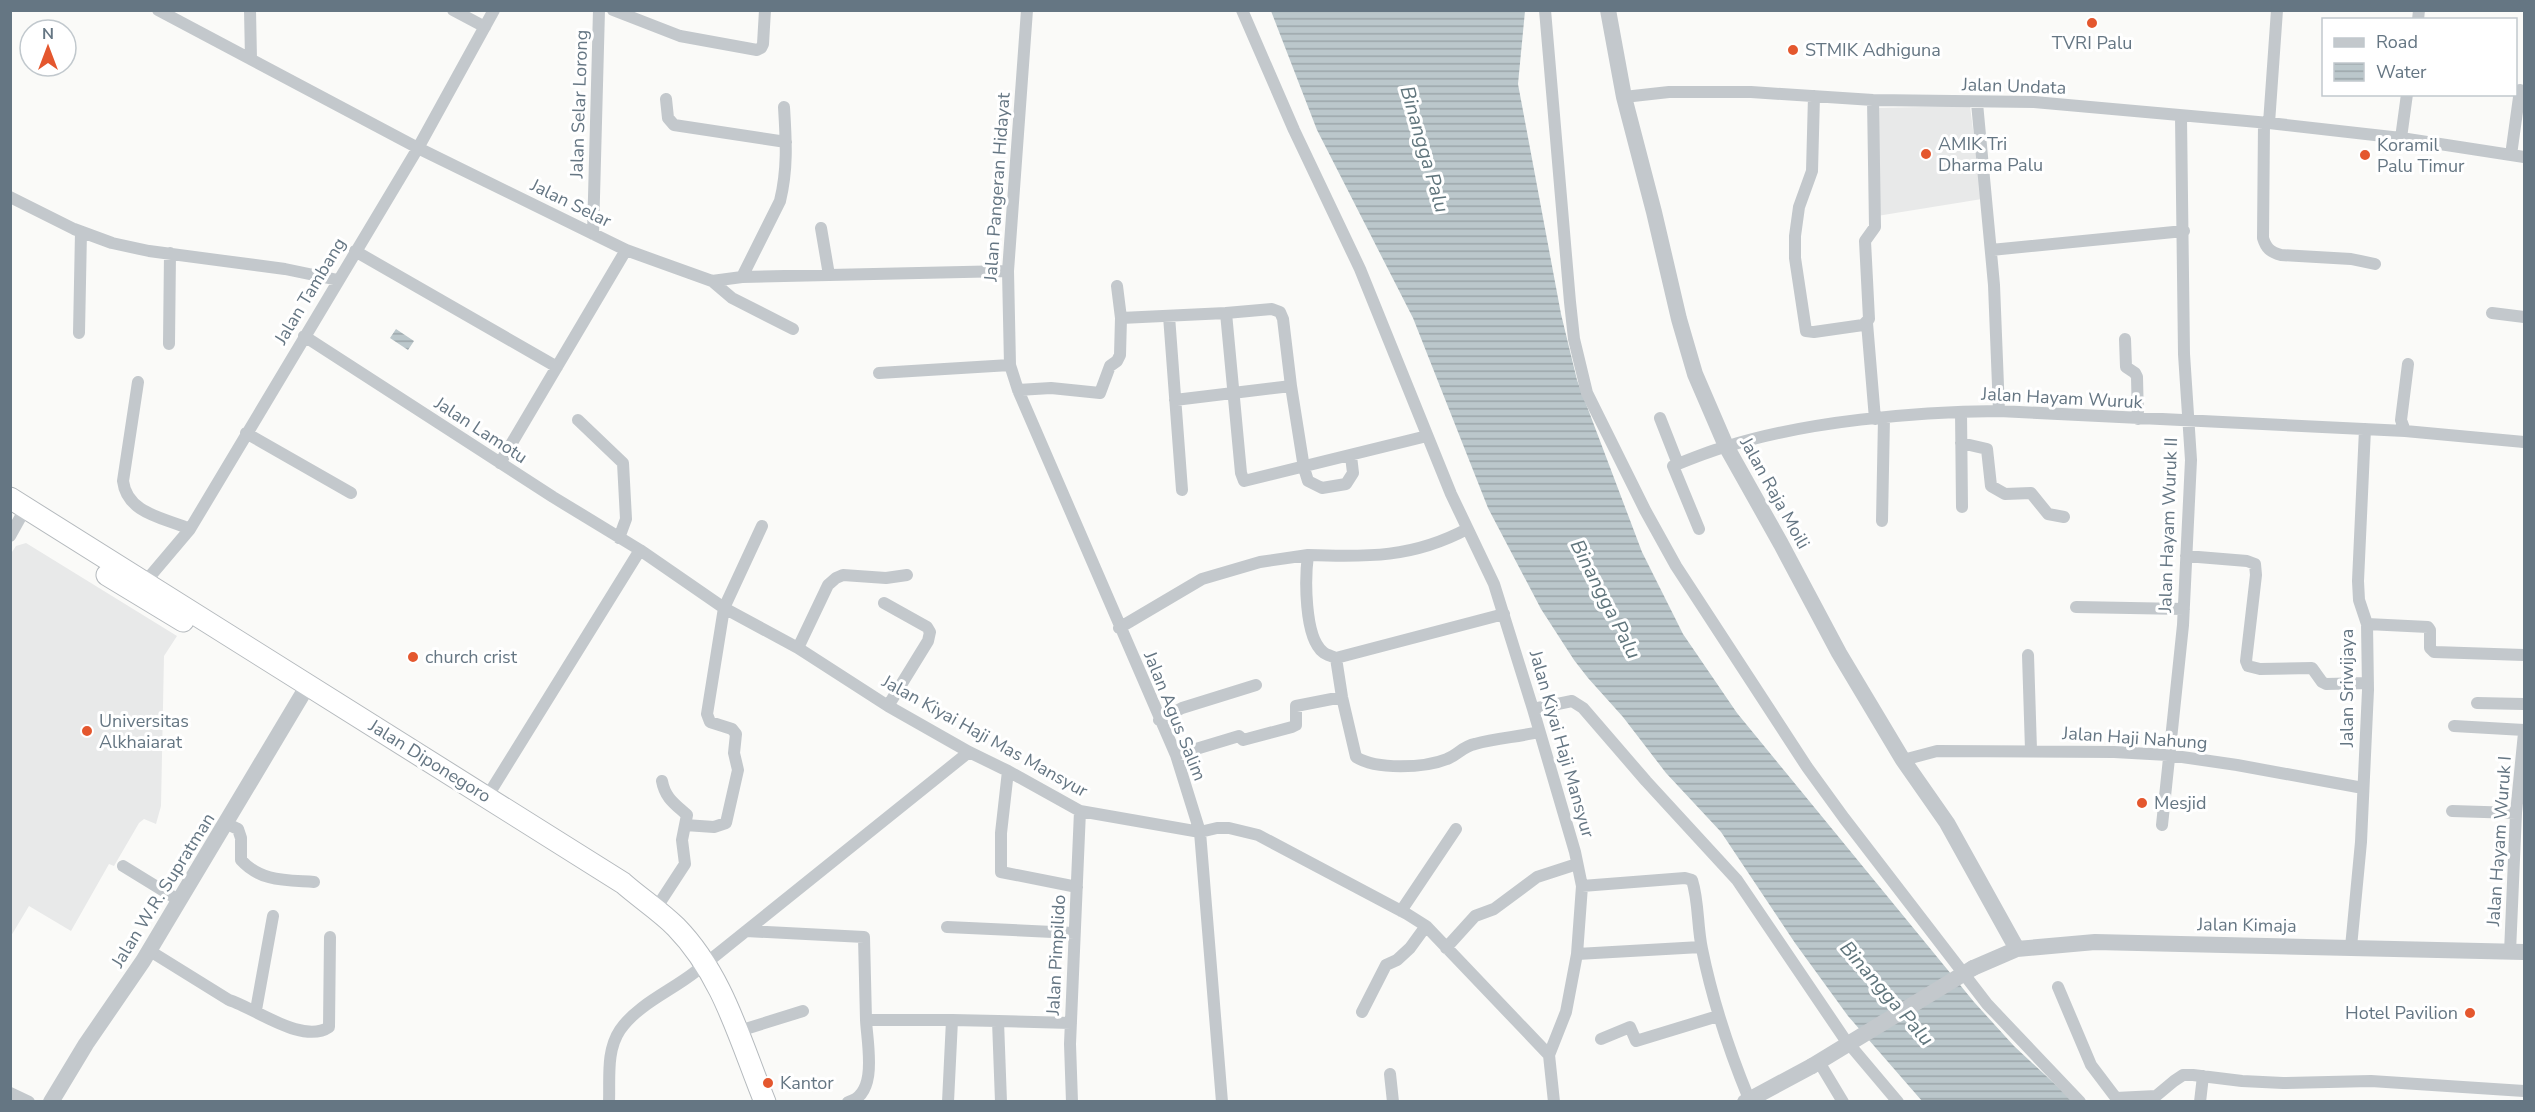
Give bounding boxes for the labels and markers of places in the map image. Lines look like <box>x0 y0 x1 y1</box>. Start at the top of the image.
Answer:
marker: TVRI Palu <box>2085 16 2099 30</box>
place label: TVRI Palu <box>2052 31 2132 55</box>
place label: STMIK Adhiguna <box>1805 38 1941 62</box>
marker: STMIK Adhiguna <box>1786 43 1800 57</box>
place label: AMIK Tri Dharma Palu <box>1938 132 2043 177</box>
place label: Koramil Palu Timur <box>2377 133 2465 178</box>
marker: AMIK Tri Dharma Palu <box>1919 147 1933 161</box>
marker: Koramil Palu Timur <box>2358 148 2372 162</box>
place label: church crist <box>425 645 518 669</box>
marker: church crist <box>406 650 420 664</box>
place label: Universitas Alkhaiarat <box>99 709 189 754</box>
marker: Universitas Alkhaiarat <box>80 724 94 738</box>
place label: Mesjid <box>2154 791 2207 815</box>
marker: Mesjid <box>2135 796 2149 810</box>
place label: Hotel Pavilion <box>2345 1001 2458 1025</box>
marker: Hotel Pavilion <box>2463 1006 2477 1020</box>
place label: Kantor <box>780 1071 834 1095</box>
marker: Kantor <box>761 1076 775 1090</box>

